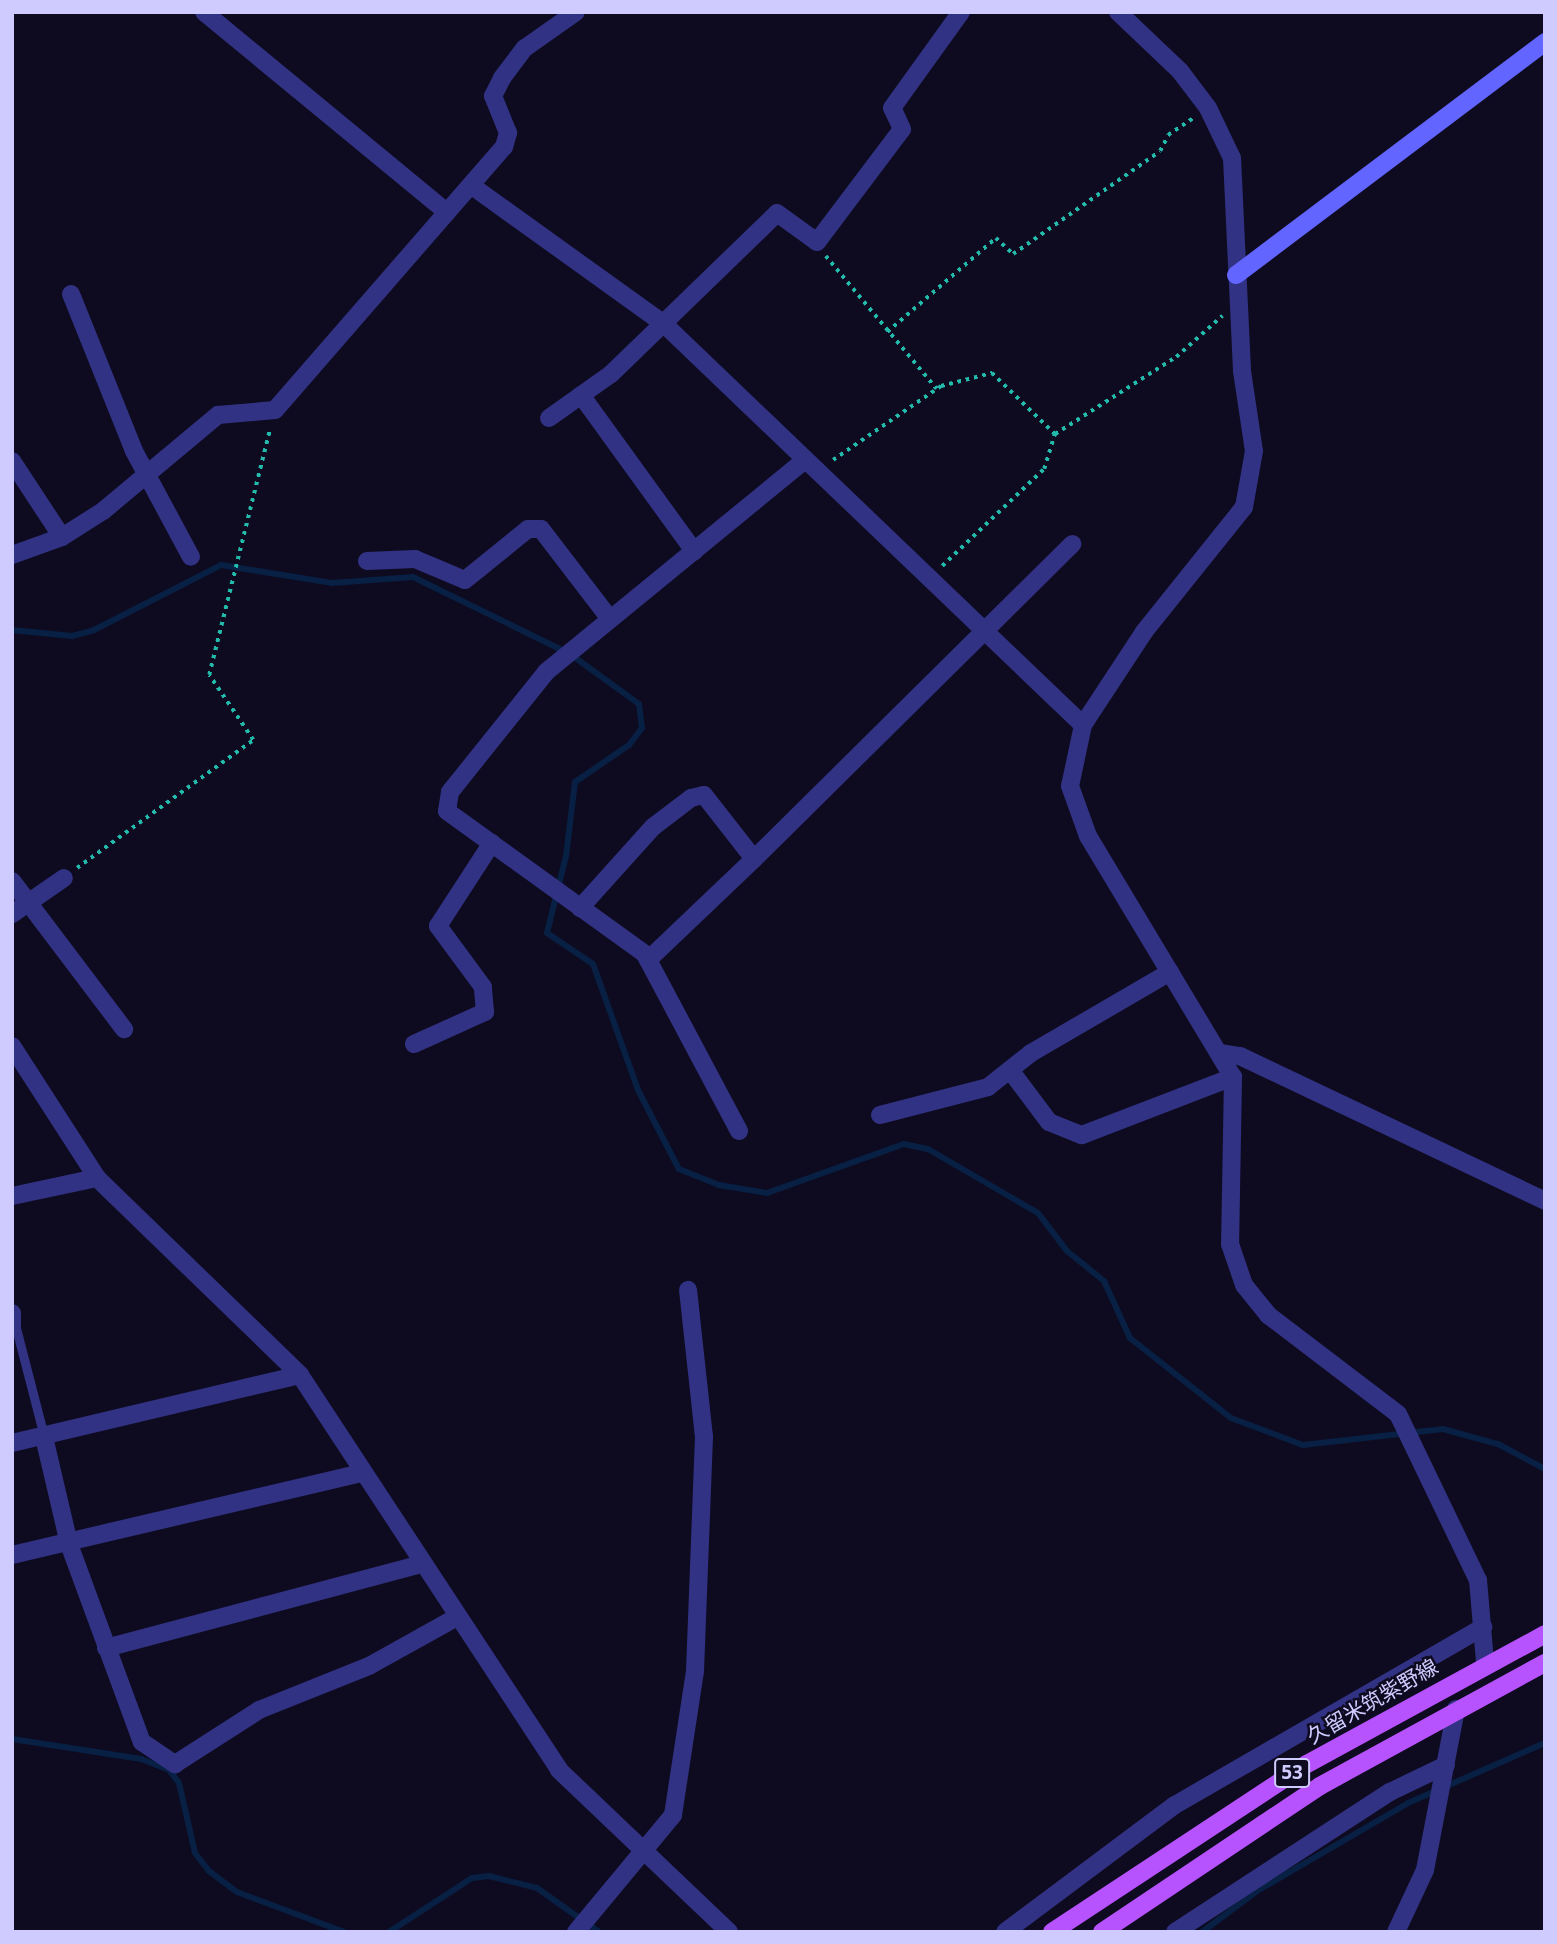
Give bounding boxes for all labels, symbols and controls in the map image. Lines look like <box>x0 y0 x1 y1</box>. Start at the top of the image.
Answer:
street label: 久留米筑紫野線 <box>1302 1653 1442 1749</box>
road number: 53 <box>1273 1758 1311 1788</box>

